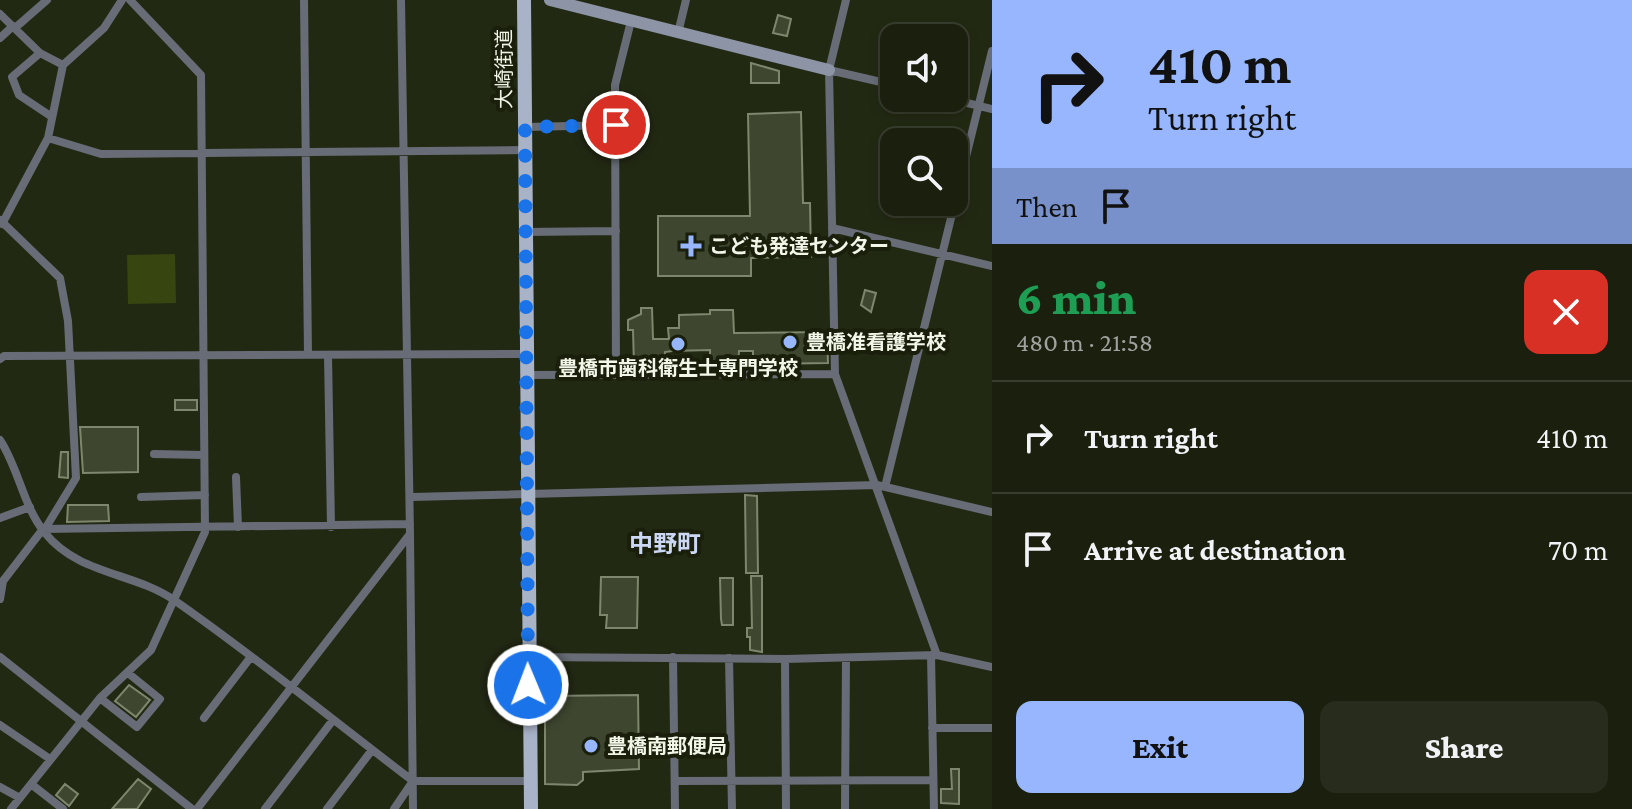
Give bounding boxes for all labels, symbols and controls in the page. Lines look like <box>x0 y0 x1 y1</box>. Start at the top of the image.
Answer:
map controls <box>880 24 968 216</box>
button: sound <box>880 24 968 112</box>
street label: 大崎街道 <box>493 29 515 109</box>
icon: right <box>1016 32 1120 136</box>
text: 410 m <box>1148 33 1291 95</box>
pin <box>582 91 650 159</box>
text: Turn right <box>1148 98 1296 138</box>
icon: arrive <box>594 103 638 147</box>
button: search <box>880 128 968 216</box>
icon: arrive <box>1094 184 1138 228</box>
text: Then <box>1016 190 1078 223</box>
marker: こども発達センター <box>680 235 702 257</box>
place label: こども発達センター <box>709 235 889 257</box>
button: close <box>1524 270 1608 354</box>
text: 6 min <box>1016 271 1136 324</box>
text: 480 m · 21:58 <box>1016 328 1153 357</box>
place label: 豊橋准看護学校 <box>806 331 946 353</box>
marker: 豊橋准看護学校 <box>781 333 799 351</box>
marker: 豊橋市歯科衛生士専門学校 <box>669 335 687 353</box>
place label: 豊橋市歯科衛生士専門学校 <box>558 357 798 379</box>
icon: right <box>1016 415 1060 459</box>
text: Turn right <box>1084 421 1218 454</box>
text: 410 m <box>1536 421 1608 454</box>
icon: arrive <box>1016 527 1060 571</box>
district label: 中野町 <box>629 530 701 557</box>
text: Arrive at destination <box>1084 533 1346 566</box>
text: 70 m <box>1548 533 1608 566</box>
position arrow <box>486 643 570 727</box>
button: Exit <box>1016 701 1304 793</box>
button: Share <box>1320 701 1608 793</box>
place label: 豊橋南郵便局 <box>607 735 727 757</box>
marker: 豊橋南郵便局 <box>582 737 600 755</box>

